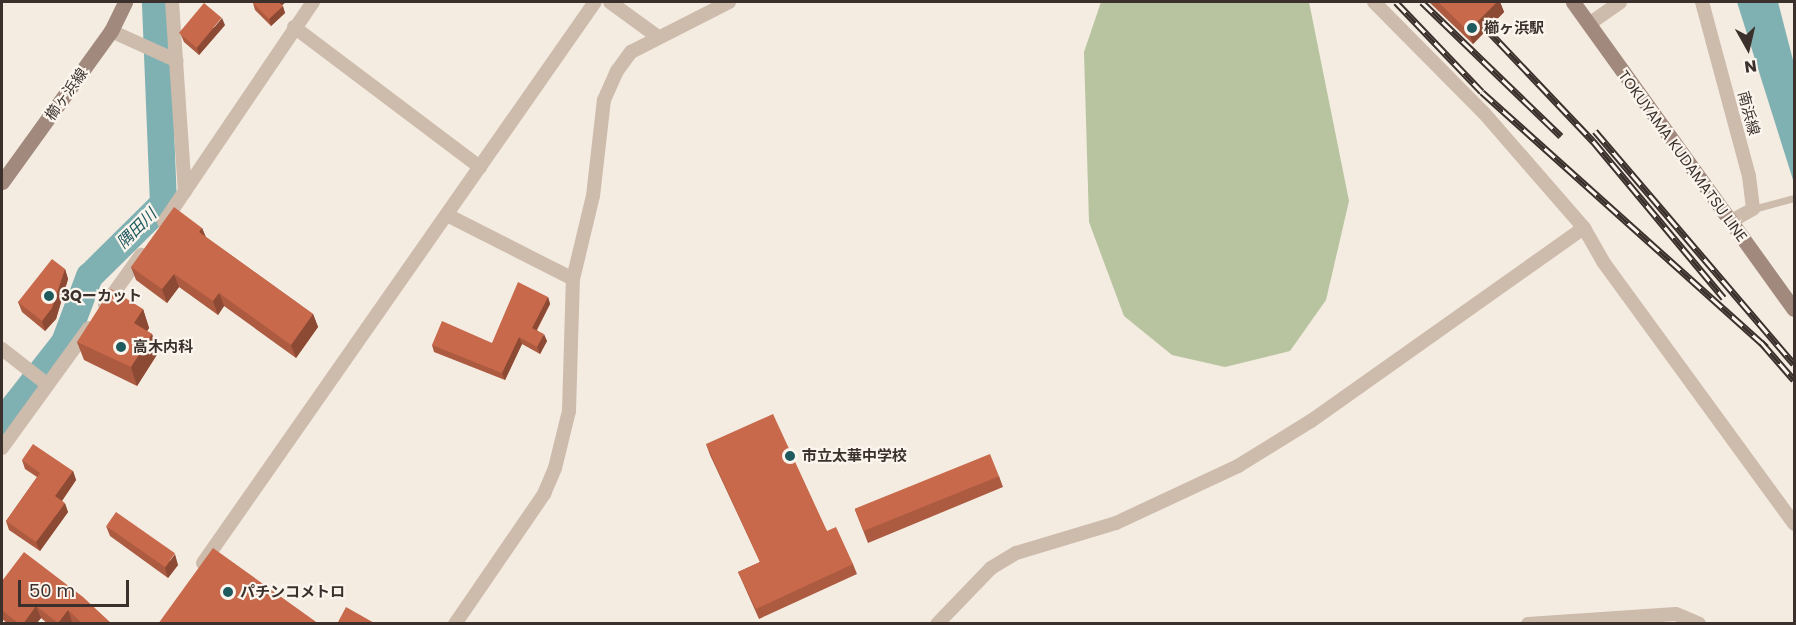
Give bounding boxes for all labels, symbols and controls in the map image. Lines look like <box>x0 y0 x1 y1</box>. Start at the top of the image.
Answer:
north arrow <box>1718 18 1778 78</box>
place label: 櫛ヶ浜駅 <box>1484 19 1544 37</box>
marker: 櫛ヶ浜駅 <box>1465 21 1479 35</box>
street label: 櫛ヶ浜線 <box>41 64 91 124</box>
street label: TOKUYAMA KUDAMATSU LINE <box>1615 67 1751 245</box>
street label: 南浜線 <box>1734 89 1764 137</box>
water label: 隅田川 <box>113 205 161 253</box>
place label: 3Qーカット <box>61 287 142 305</box>
marker: 3Qーカット <box>42 289 56 303</box>
place label: 高木内科 <box>133 338 193 356</box>
marker: 高木内科 <box>114 340 128 354</box>
place label: 市立太華中学校 <box>802 447 907 465</box>
marker: 市立太華中学校 <box>783 449 797 463</box>
scale bar <box>21 568 132 606</box>
text: 50 m <box>29 578 75 603</box>
place label: パチンコメトロ <box>240 583 345 601</box>
marker: パチンコメトロ <box>221 585 235 599</box>

